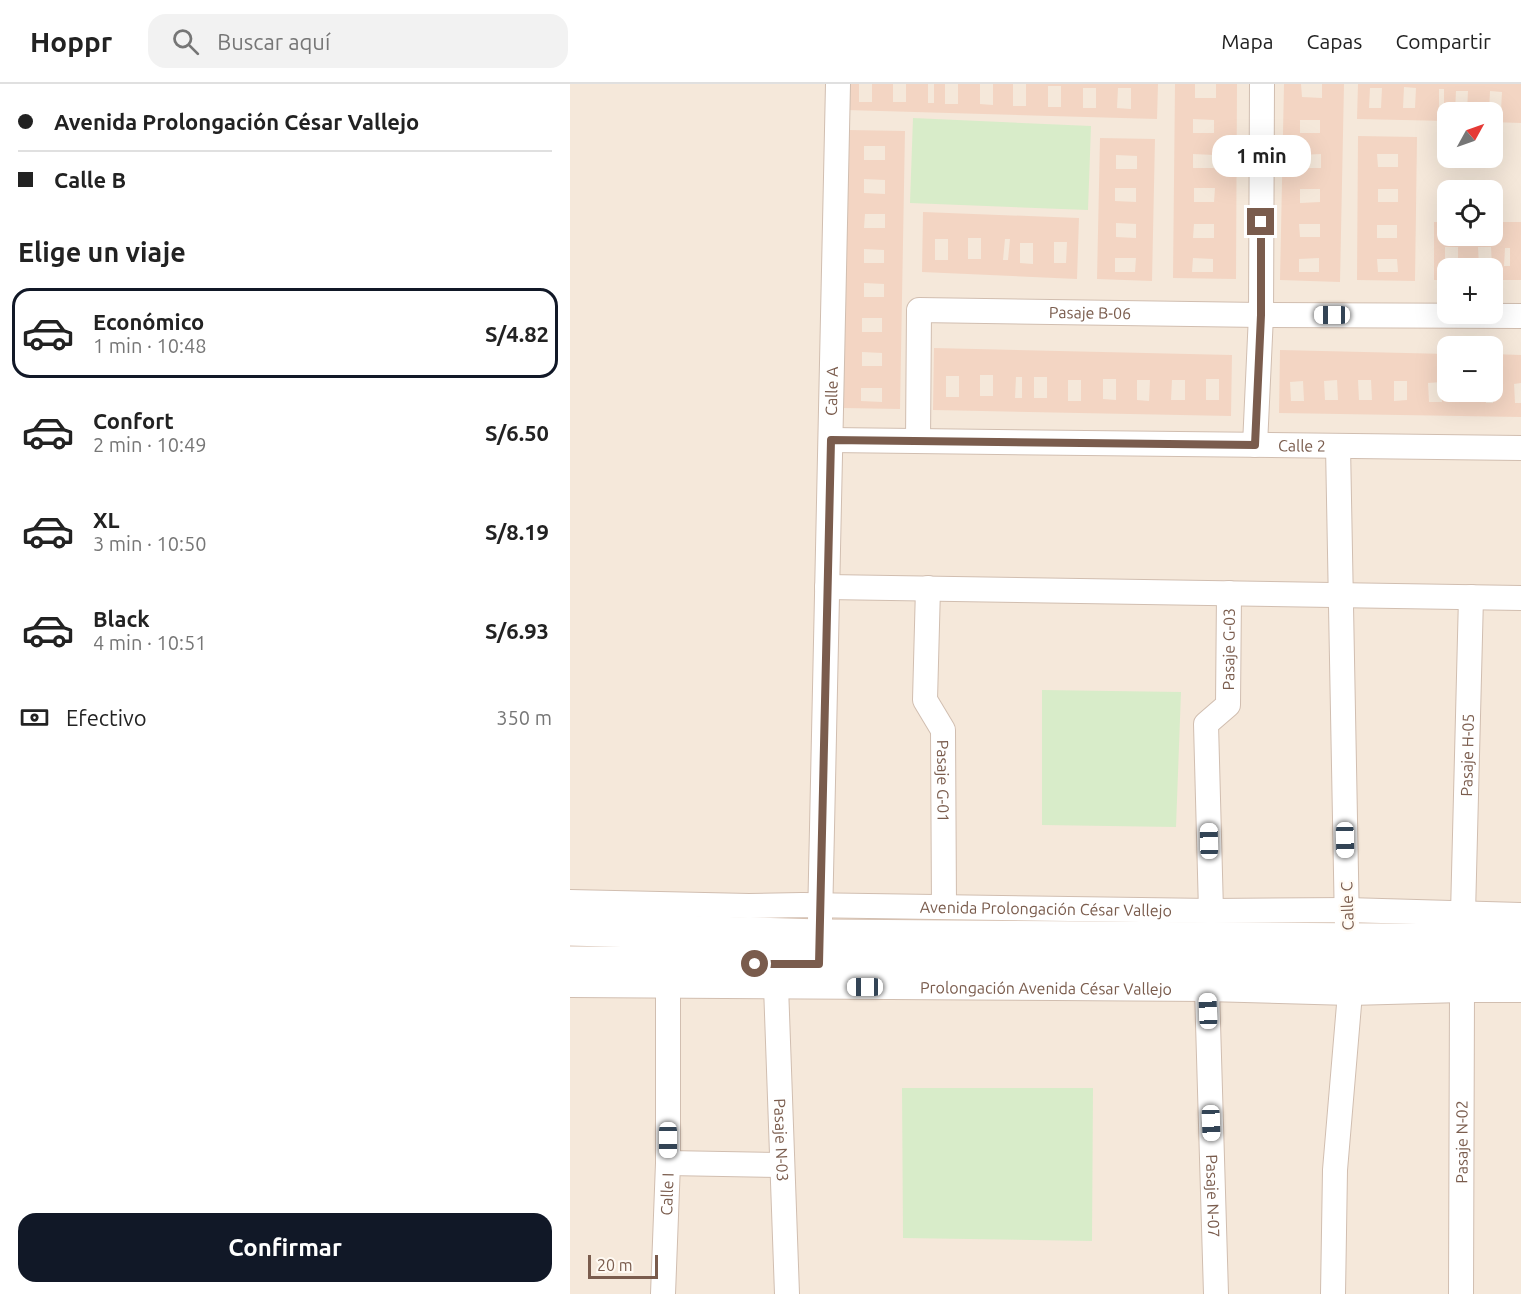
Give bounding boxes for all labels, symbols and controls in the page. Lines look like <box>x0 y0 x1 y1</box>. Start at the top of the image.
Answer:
search box <box>148 14 568 68</box>
icon: search <box>169 25 202 58</box>
text: Hoppr <box>30 26 112 57</box>
text: Buscar aquí <box>217 29 330 54</box>
text: Mapa <box>1221 29 1273 53</box>
text: Capas <box>1306 29 1362 53</box>
text: Compartir <box>1395 29 1491 53</box>
north arrow <box>1437 102 1503 168</box>
map controls <box>1437 102 1503 402</box>
text: Avenida Prolongación César Vallejo <box>54 109 419 134</box>
callout: 1 min <box>1212 135 1310 177</box>
text: 1 min <box>1236 144 1287 167</box>
text: Calle B <box>54 167 126 192</box>
button: locate <box>1437 180 1503 246</box>
route end <box>1247 208 1274 235</box>
text: Elige un viaje <box>18 237 186 267</box>
button: + <box>1437 258 1503 324</box>
street label: Pasaje B-06 <box>1049 303 1131 322</box>
icon: car <box>21 306 75 360</box>
car <box>1314 306 1350 324</box>
text: Económico <box>93 309 204 334</box>
text: S/4.82 <box>485 321 549 346</box>
text: 1 min · 10:48 <box>93 334 207 357</box>
button: − <box>1437 336 1503 402</box>
street label: Calle A <box>822 366 841 416</box>
icon: car <box>21 405 75 459</box>
text: Confort <box>93 408 174 433</box>
text: S/6.50 <box>485 420 549 445</box>
text: 2 min · 10:49 <box>93 433 207 456</box>
street label: Calle 2 <box>1278 436 1326 455</box>
icon: car <box>21 504 75 558</box>
text: XL <box>93 507 120 532</box>
text: S/8.19 <box>485 519 549 544</box>
text: 3 min · 10:50 <box>93 532 207 555</box>
icon: car <box>21 603 75 657</box>
text: Black <box>93 606 150 631</box>
street label: Pasaje G-03 <box>1219 608 1238 691</box>
text: S/6.93 <box>485 618 549 643</box>
text: 4 min · 10:51 <box>93 631 207 654</box>
icon: cash <box>18 701 51 734</box>
text: Efectivo <box>66 705 147 730</box>
text: 350 m <box>496 706 552 729</box>
street label: Pasaje H-05 <box>1457 713 1477 797</box>
street label: Pasaje G-01 <box>934 740 953 822</box>
car <box>1336 822 1354 858</box>
car <box>1200 823 1218 859</box>
street label: Calle C <box>1337 881 1357 931</box>
street label: Avenida Prolongación César Vallejo <box>920 898 1172 919</box>
route start <box>741 950 768 977</box>
car <box>847 978 883 996</box>
street label: Prolongación Avenida César Vallejo <box>920 978 1172 998</box>
car <box>1198 993 1218 1029</box>
street label: Pasaje N-03 <box>771 1098 792 1182</box>
street label: Pasaje N-02 <box>1452 1100 1471 1184</box>
car <box>1201 1105 1221 1141</box>
car <box>659 1122 677 1158</box>
street label: Pasaje N-07 <box>1203 1154 1223 1238</box>
street label: Calle I <box>657 1172 677 1216</box>
button: Confirmar <box>18 1213 552 1282</box>
scale bar <box>588 1252 658 1280</box>
text: 20 m <box>597 1256 633 1274</box>

